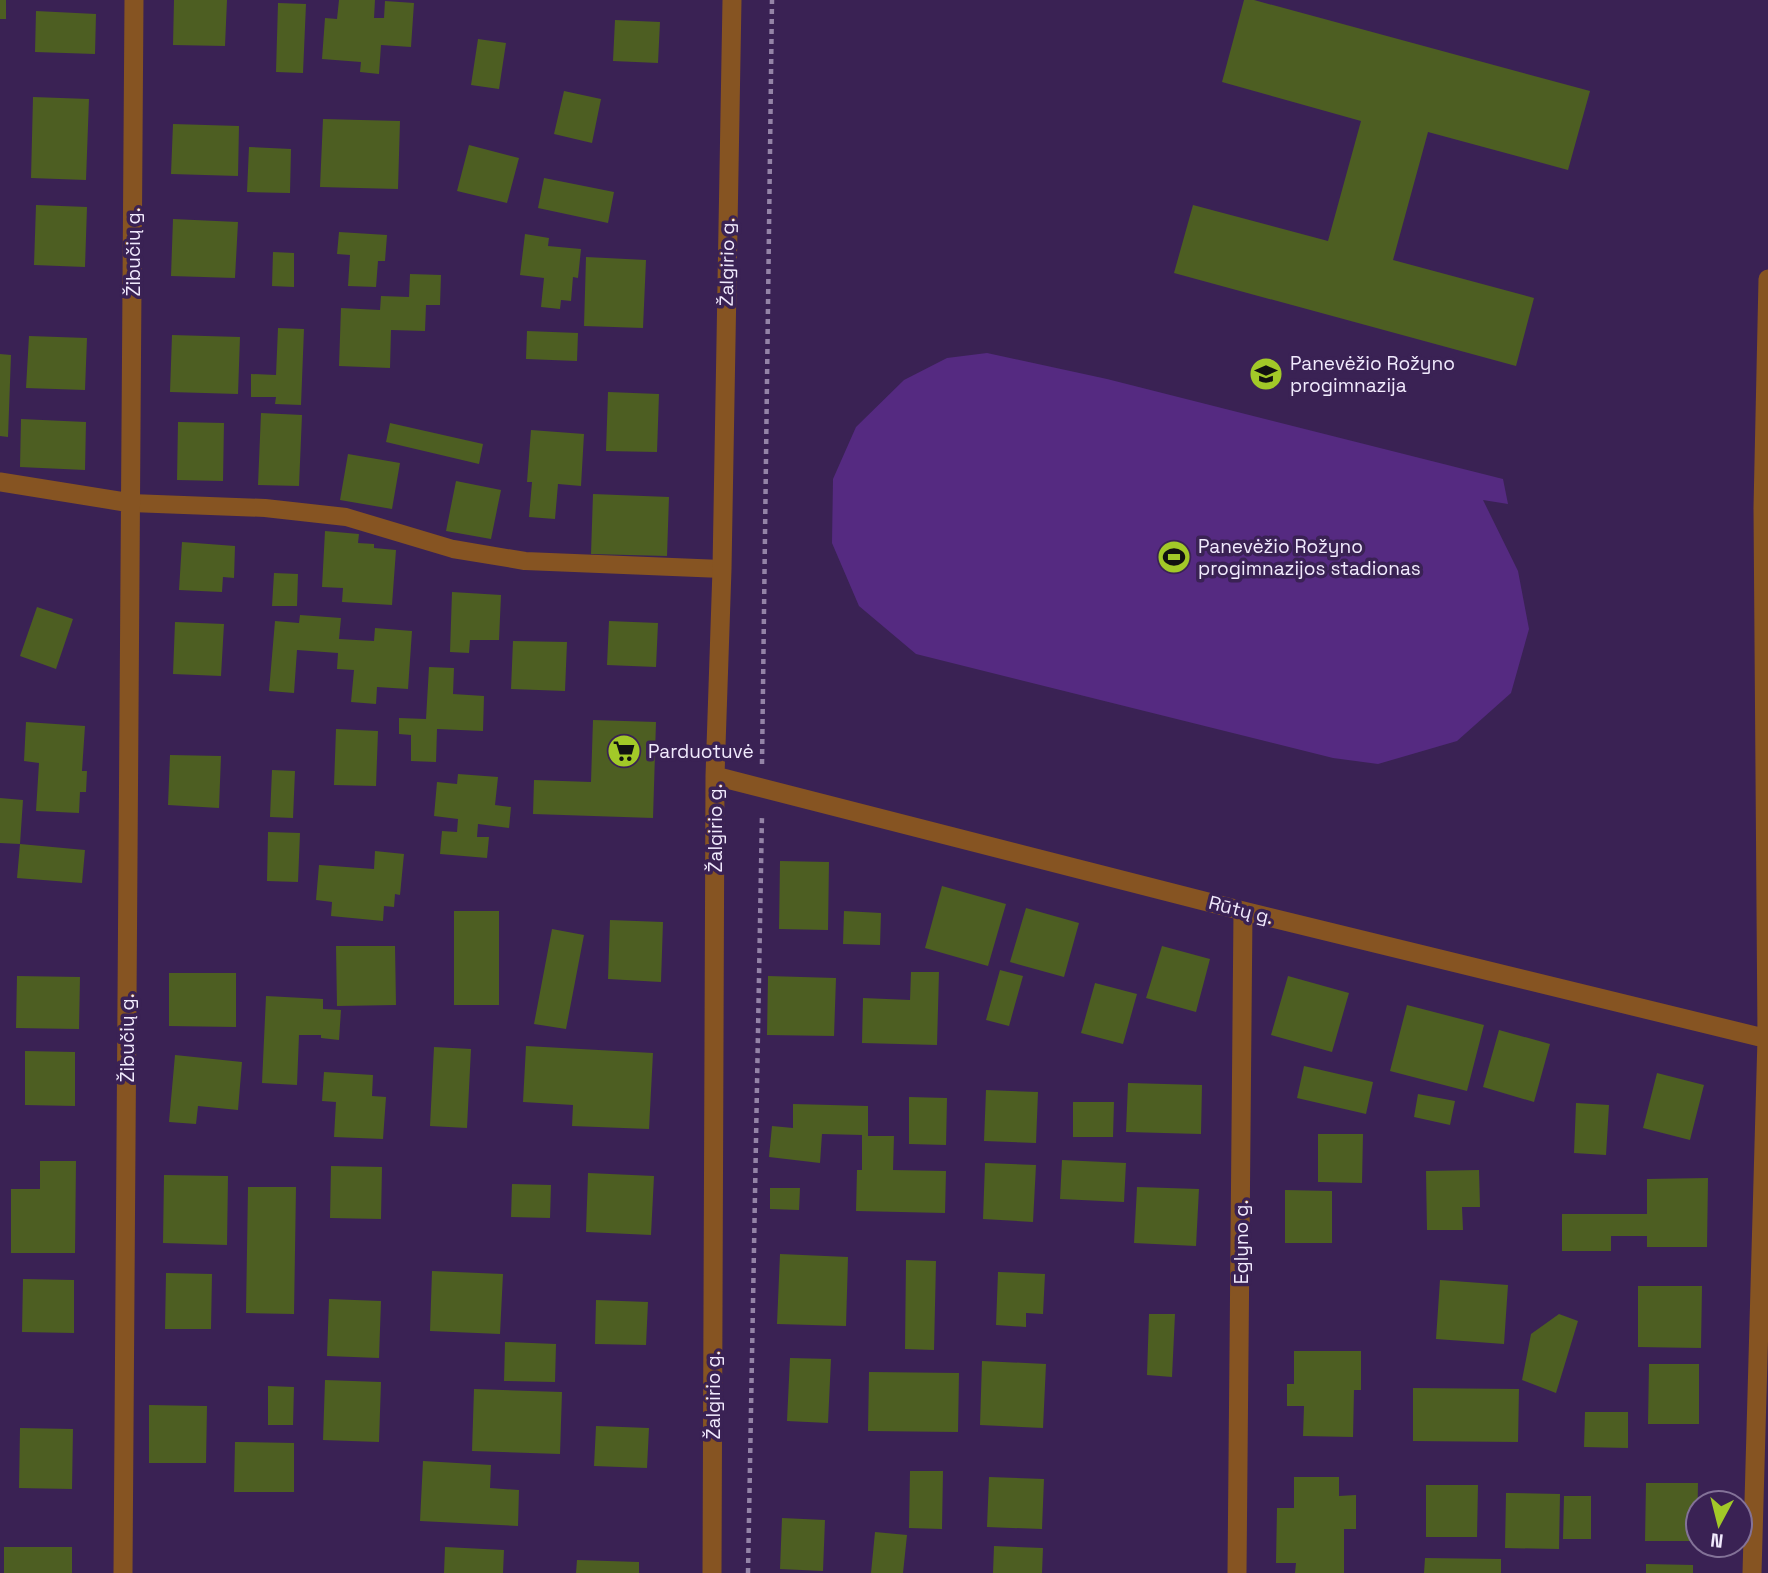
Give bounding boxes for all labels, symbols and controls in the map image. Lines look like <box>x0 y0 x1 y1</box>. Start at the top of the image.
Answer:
street label: Žibučių g. <box>121 207 146 297</box>
street label: Žalgirio g. <box>714 217 740 307</box>
place label: Panevėžio Rožyno progimnazija <box>1290 351 1455 398</box>
school or university icon: Panevėžio Rožyno progimnazija <box>1247 355 1285 393</box>
place label: Panevėžio Rožyno progimnazijos stadionas <box>1198 534 1421 581</box>
sports icon: Panevėžio Rožyno progimnazijos stadionas <box>1155 538 1193 576</box>
supermarket icon: Parduotuvė <box>605 732 643 770</box>
place label: Parduotuvė <box>648 739 754 764</box>
street label: Žalgirio g. <box>703 784 728 872</box>
street label: Rūtų g. <box>1206 890 1276 930</box>
street label: Žibučių g. <box>115 993 140 1083</box>
street label: Eglyno g. <box>1229 1200 1254 1284</box>
street label: Žalgirio g. <box>701 1351 726 1439</box>
north arrow <box>1684 1489 1754 1559</box>
text: N <box>1709 1527 1725 1554</box>

